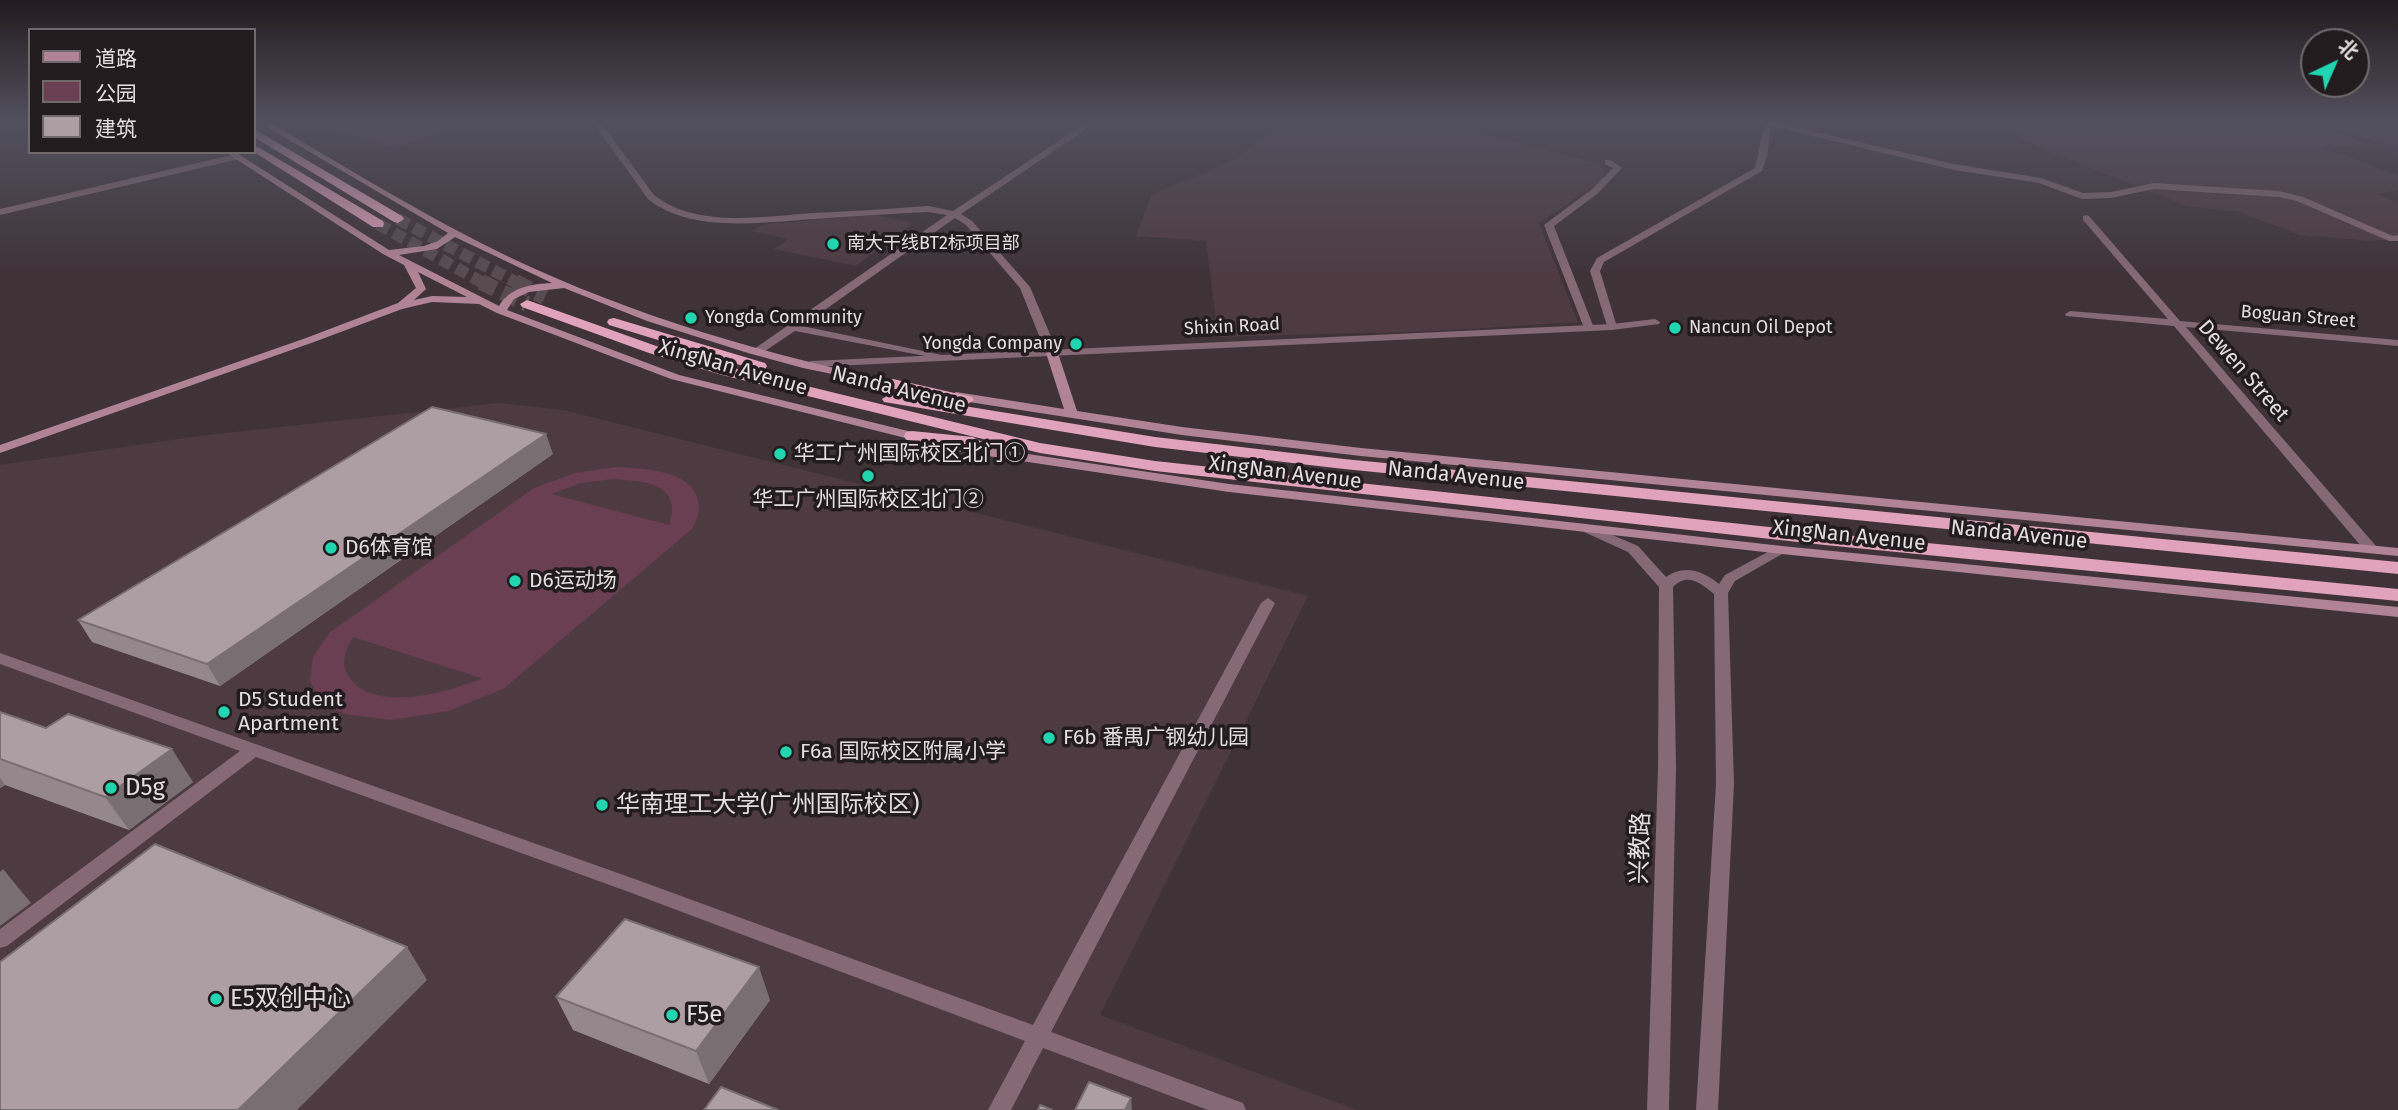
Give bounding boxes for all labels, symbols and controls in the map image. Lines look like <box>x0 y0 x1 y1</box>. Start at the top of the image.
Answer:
legend <box>28 28 256 154</box>
north arrow <box>2300 28 2370 98</box>
text: 北 <box>2334 34 2363 64</box>
text: 道路 <box>95 46 137 72</box>
text: 公园 <box>95 81 137 107</box>
text: 建筑 <box>95 116 137 142</box>
place label: 南大干线BT2标项目部 <box>847 233 1020 255</box>
marker: 南大干线BT2标项目部 <box>825 236 841 252</box>
street label: Boguan Street <box>2240 301 2356 333</box>
place label: Yongda Community <box>705 307 862 329</box>
marker: Yongda Community <box>683 310 699 326</box>
street label: Shixin Road <box>1183 314 1281 340</box>
street label: Dewen Street <box>2192 315 2294 427</box>
place label: Nancun Oil Depot <box>1689 317 1833 339</box>
marker: Nancun Oil Depot <box>1667 320 1683 336</box>
place label: Yongda Company <box>922 333 1062 355</box>
street label: XingNan Avenue <box>656 335 810 401</box>
marker: Yongda Company <box>1068 336 1084 352</box>
street label: Nanda Avenue <box>829 361 969 419</box>
place label: 华工广州国际校区北门① <box>794 441 1025 467</box>
marker: 华工广州国际校区北门① <box>772 446 788 462</box>
street label: XingNan Avenue <box>1207 451 1363 495</box>
street label: Nanda Avenue <box>1386 456 1526 496</box>
marker: 华工广州国际校区北门② <box>860 468 876 484</box>
place label: 华工广州国际校区北门② <box>753 487 983 513</box>
street label: XingNan Avenue <box>1771 515 1927 557</box>
street label: Nanda Avenue <box>1949 515 2089 555</box>
place label: D6体育馆 <box>345 535 433 561</box>
marker: D6体育馆 <box>323 540 339 556</box>
place label: D6运动场 <box>529 568 617 594</box>
marker: D6运动场 <box>507 573 523 589</box>
place label: D5 Student Apartment <box>238 687 343 737</box>
marker: D5 Student Apartment <box>216 704 232 720</box>
place label: F6b 番禺广钢幼儿园 <box>1063 725 1249 751</box>
marker: F6b 番禺广钢幼儿园 <box>1041 730 1057 746</box>
place label: F6a 国际校区附属小学 <box>800 739 1006 765</box>
marker: F6a 国际校区附属小学 <box>778 744 794 760</box>
place label: D5g <box>125 774 165 802</box>
marker: D5g <box>103 780 119 796</box>
place label: 华南理工大学(广州国际校区) <box>616 791 920 819</box>
marker: 华南理工大学(广州国际校区) <box>594 797 610 813</box>
street label: 兴教路 <box>1625 812 1657 884</box>
place label: E5双创中心 <box>230 985 351 1013</box>
marker: E5双创中心 <box>208 991 224 1007</box>
place label: F5e <box>686 1001 722 1029</box>
marker: F5e <box>664 1007 680 1023</box>

